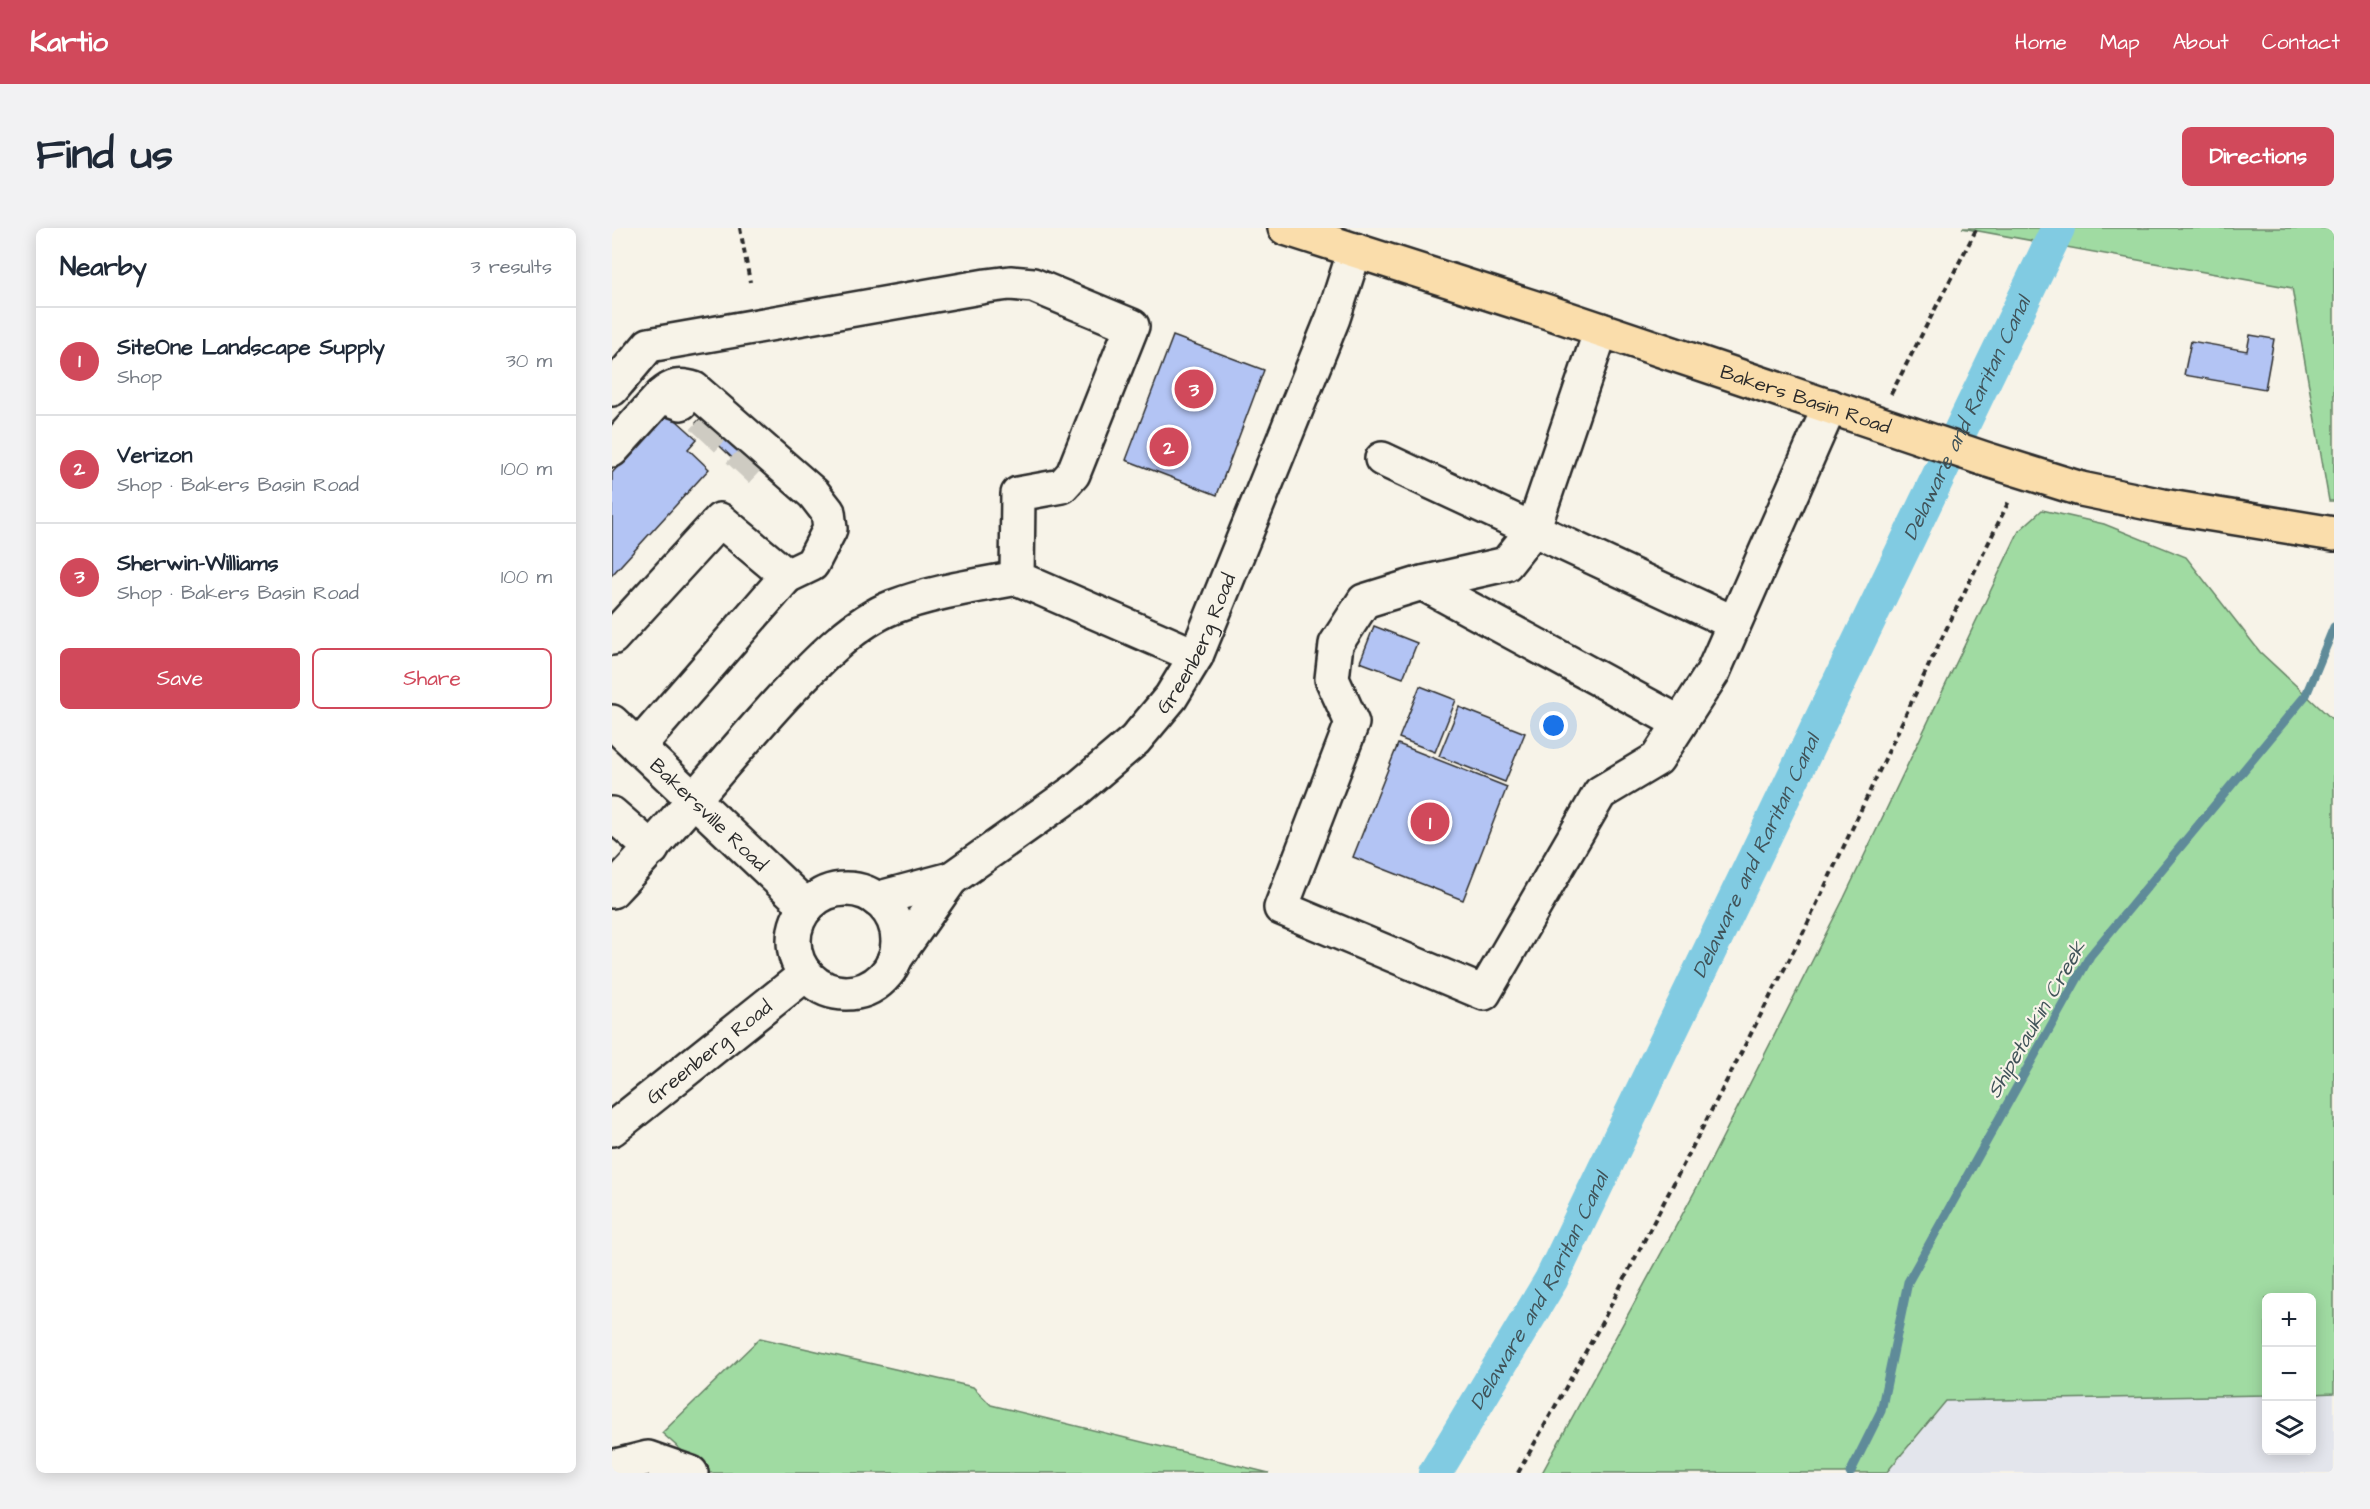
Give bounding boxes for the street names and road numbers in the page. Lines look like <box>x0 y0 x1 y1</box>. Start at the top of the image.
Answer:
street label: Bakers Basin Road <box>1717 358 1894 441</box>
street label: Greenberg Road <box>1150 569 1243 720</box>
street label: Bakersville Road <box>643 752 774 878</box>
street label: Greenberg Road <box>641 993 778 1111</box>

